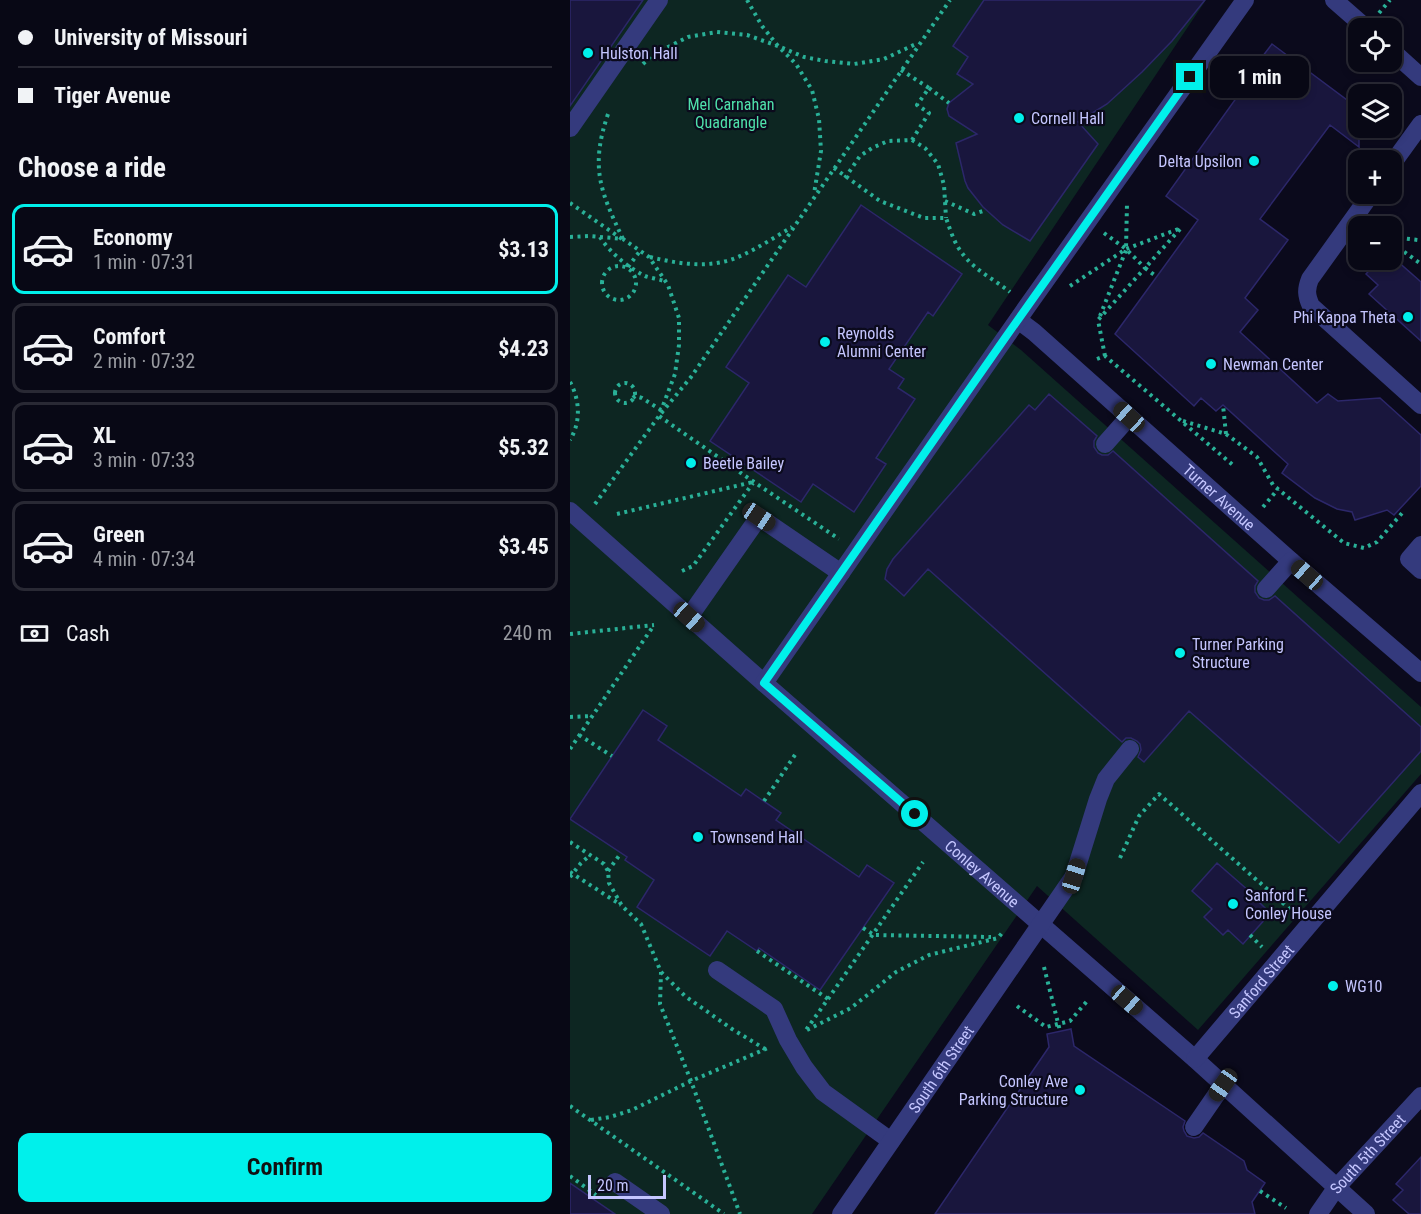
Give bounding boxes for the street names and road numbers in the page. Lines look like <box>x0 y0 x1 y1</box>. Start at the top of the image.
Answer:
street label: Turner Avenue <box>1179 460 1259 534</box>
street label: Conley Avenue <box>941 836 1023 911</box>
street label: Sanford Street <box>1225 941 1298 1022</box>
street label: South 6th Street <box>905 1022 978 1117</box>
street label: South 5th Street <box>1326 1110 1410 1197</box>

